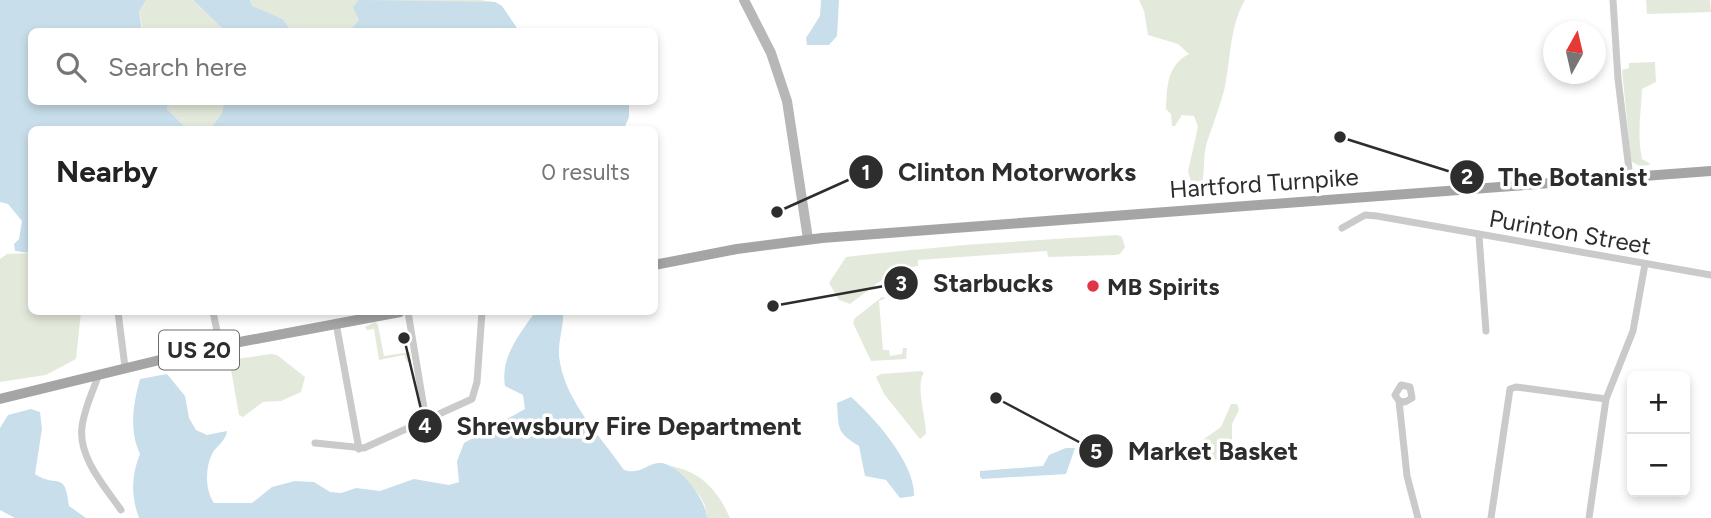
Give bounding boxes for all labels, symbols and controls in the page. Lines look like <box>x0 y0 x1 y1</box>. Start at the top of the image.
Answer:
north arrow <box>1543 21 1606 84</box>
search box <box>28 28 658 105</box>
icon: search <box>52 48 90 86</box>
text: Search here <box>108 51 247 83</box>
callout: Clinton Motorworks <box>849 149 1150 196</box>
text: Nearby <box>56 153 158 190</box>
callout: The Botanist <box>1449 154 1662 201</box>
text: Clinton Motorworks <box>898 156 1136 188</box>
text: 0 results <box>541 158 630 186</box>
text: 1 <box>862 160 870 185</box>
text: The Botanist <box>1498 161 1648 193</box>
street label: Hartford Turnpike <box>1168 162 1360 204</box>
text: 2 <box>1461 164 1473 189</box>
street label: Purinton Street <box>1487 204 1653 260</box>
callout: Starbucks <box>883 260 1067 307</box>
text: Starbucks <box>933 267 1053 299</box>
text: 3 <box>895 271 907 296</box>
place label: MB Spirits <box>1107 272 1219 301</box>
marker: MB Spirits <box>1085 278 1101 294</box>
road number: US 20 <box>159 330 239 370</box>
map controls <box>1627 371 1690 497</box>
button: + <box>1627 371 1690 434</box>
callout: Shrewsbury Fire Department <box>408 402 816 449</box>
text: Shrewsbury Fire Department <box>456 410 802 442</box>
text: 4 <box>418 413 432 438</box>
callout: Market Basket <box>1078 428 1312 475</box>
button: − <box>1627 434 1690 497</box>
text: Market Basket <box>1128 435 1298 467</box>
text: 5 <box>1090 439 1102 464</box>

